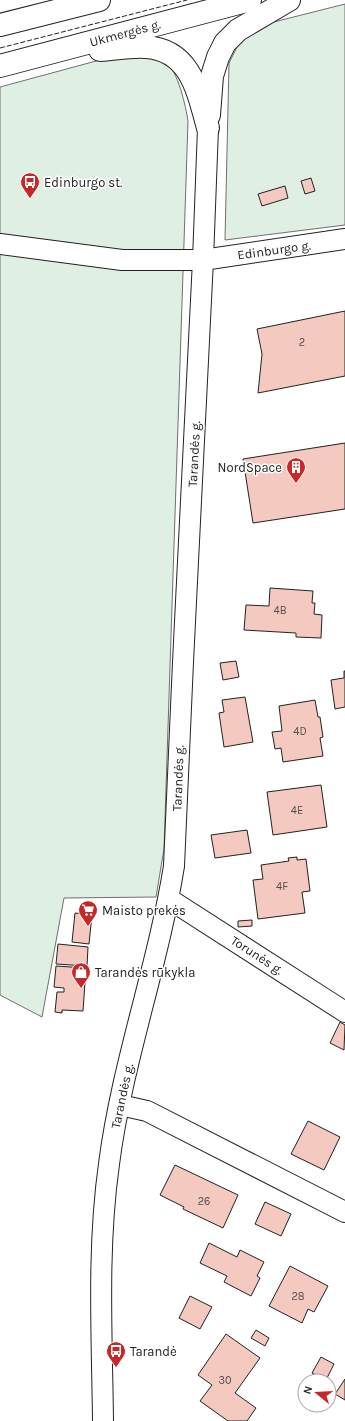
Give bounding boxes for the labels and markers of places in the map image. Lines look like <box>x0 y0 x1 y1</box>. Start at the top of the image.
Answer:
bus stop icon: Edinburgo st. <box>19 171 41 199</box>
place label: Edinburgo st. <box>44 175 122 190</box>
building icon: NordSpace <box>285 456 307 484</box>
place label: NordSpace <box>218 460 282 475</box>
supermarket icon: Maisto prekės <box>77 899 99 927</box>
place label: Maisto prekės <box>102 903 186 918</box>
shop icon: Tarandės rūkykla <box>70 961 92 989</box>
place label: Tarandės rūkykla <box>95 965 195 980</box>
bus stop icon: Tarandė <box>105 1340 127 1368</box>
place label: Tarandė <box>130 1344 177 1359</box>

